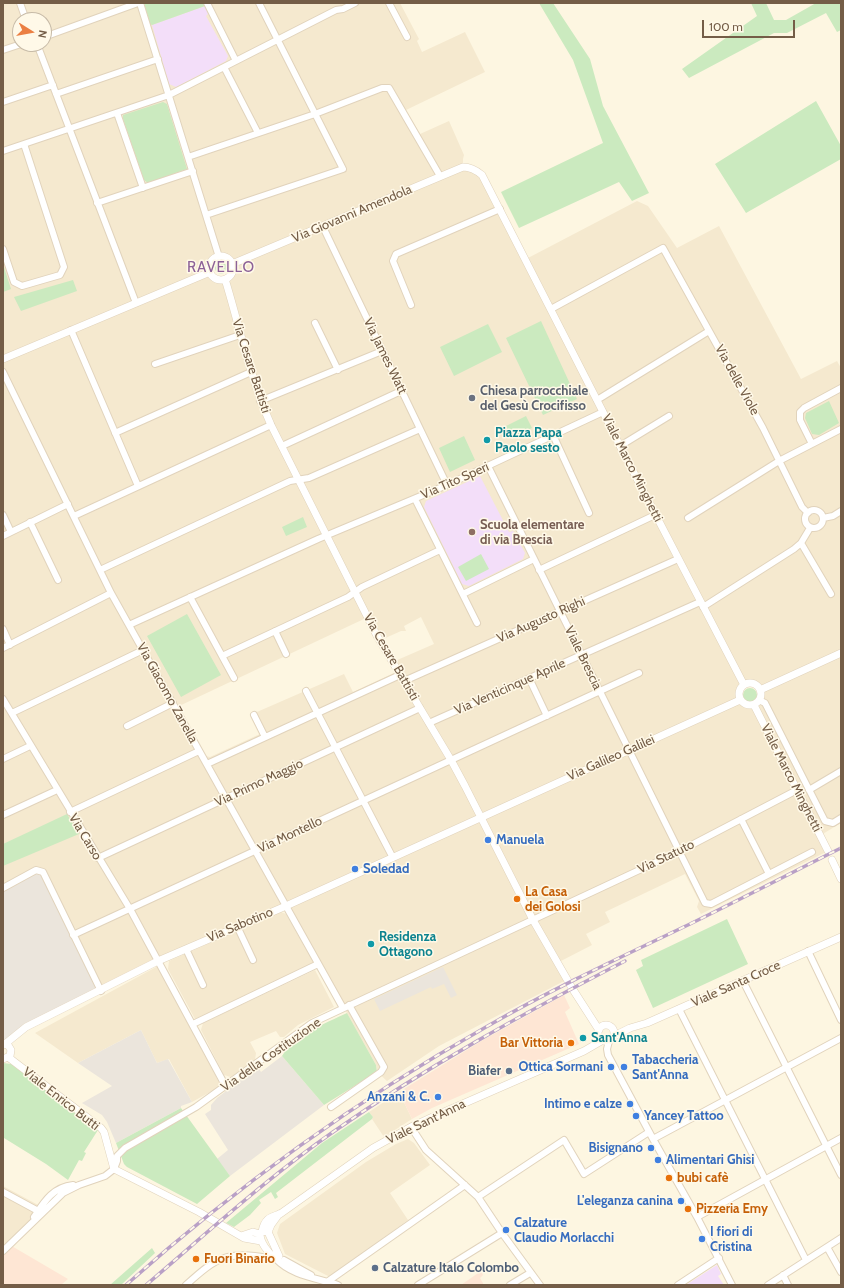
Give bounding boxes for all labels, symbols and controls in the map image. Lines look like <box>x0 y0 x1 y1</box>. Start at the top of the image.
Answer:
north arrow <box>12 12 52 52</box>
scale bar <box>704 12 797 38</box>
text: 100 m <box>709 19 743 34</box>
text: N <box>35 29 50 39</box>
street label: Via Giovanni Amendola <box>290 182 414 246</box>
district label: RAVELLO <box>187 259 255 277</box>
street label: Via James Watt <box>360 315 410 397</box>
street label: Via Cesare Battisti <box>228 317 274 415</box>
street label: Via delle Viole <box>711 342 763 418</box>
place label: Chiesa parrocchiale del Gesù Crocifisso <box>480 383 588 414</box>
marker: Chiesa parrocchiale del Gesù Crocifisso <box>467 393 477 403</box>
street label: Viale Marco Minghetti <box>598 412 666 524</box>
place label: Piazza Papa Paolo sesto <box>495 425 562 456</box>
marker: Piazza Papa Paolo sesto <box>482 435 492 445</box>
street label: Via Tito Speri <box>419 459 491 503</box>
place label: Scuola elementare di via Brescia <box>480 517 585 548</box>
marker: Scuola elementare di via Brescia <box>467 527 477 537</box>
street label: Via Augusto Righi <box>494 594 588 646</box>
street label: Via Cesare Battisti <box>360 611 422 703</box>
street label: Viale Brescia <box>561 624 605 692</box>
street label: Via Giacomo Zanella <box>133 640 201 746</box>
street label: Via Venticinque Aprile <box>452 655 568 719</box>
street label: Viale Marco Minghetti <box>757 722 825 834</box>
street label: Via Galileo Galilei <box>565 732 657 784</box>
street label: Via Primo Maggio <box>212 756 306 810</box>
street label: Via Carso <box>65 811 105 863</box>
street label: Via Montello <box>255 813 325 857</box>
place label: Manuela <box>496 832 544 848</box>
marker: Manuela <box>483 835 493 845</box>
street label: Via Statuto <box>635 837 697 877</box>
place label: Soledad <box>363 861 409 877</box>
marker: Soledad <box>350 864 360 874</box>
place label: La Casa dei Golosi <box>525 884 581 915</box>
marker: La Casa dei Golosi <box>512 894 522 904</box>
street label: Via Sabotino <box>205 904 275 946</box>
place label: Residenza Ottagono <box>379 929 436 960</box>
marker: Residenza Ottagono <box>366 939 376 949</box>
street label: Viale Santa Croce <box>689 957 783 1011</box>
street label: Via della Costituzione <box>218 1015 324 1095</box>
place label: Sant'Anna <box>591 1030 647 1046</box>
marker: Sant'Anna <box>578 1033 588 1043</box>
place label: Bar Vittoria <box>500 1035 563 1051</box>
marker: Bar Vittoria <box>566 1038 576 1048</box>
place label: Tabaccheria Sant'Anna <box>632 1052 698 1083</box>
place label: Ottica Sormani <box>519 1059 603 1075</box>
marker: Ottica Sormani <box>606 1062 616 1072</box>
marker: Tabaccheria Sant'Anna <box>619 1062 629 1072</box>
place label: Biafer <box>468 1063 501 1079</box>
street label: Viale Enrico Butti <box>19 1064 103 1134</box>
marker: Biafer <box>504 1066 514 1076</box>
place label: Anzani & C. <box>367 1089 430 1105</box>
marker: Anzani & C. <box>433 1092 443 1102</box>
street label: Viale Sant'Anna <box>384 1096 468 1148</box>
place label: Intimo e calze <box>544 1096 622 1112</box>
marker: Intimo e calze <box>625 1099 635 1109</box>
place label: Yancey Tattoo <box>644 1108 724 1124</box>
marker: Yancey Tattoo <box>631 1111 641 1121</box>
place label: Bisignano <box>588 1140 643 1156</box>
marker: Bisignano <box>646 1143 656 1153</box>
place label: Alimentari Ghisi <box>666 1152 754 1168</box>
marker: Alimentari Ghisi <box>653 1155 663 1165</box>
place label: bubi cafè <box>677 1170 728 1186</box>
marker: bubi cafè <box>664 1173 674 1183</box>
place label: L'eleganza canina <box>577 1193 673 1209</box>
marker: L'eleganza canina <box>676 1196 686 1206</box>
place label: Pizzeria Emy <box>696 1201 768 1217</box>
marker: Pizzeria Emy <box>683 1204 693 1214</box>
place label: Calzature Claudio Morlacchi <box>514 1215 614 1246</box>
place label: I fiori di Cristina <box>710 1224 753 1255</box>
marker: Calzature Claudio Morlacchi <box>501 1225 511 1235</box>
marker: I fiori di Cristina <box>697 1234 707 1244</box>
place label: Fuori Binario <box>204 1251 275 1267</box>
marker: Fuori Binario <box>191 1254 201 1264</box>
place label: Calzature Italo Colombo <box>383 1260 519 1276</box>
marker: Calzature Italo Colombo <box>370 1263 380 1273</box>

